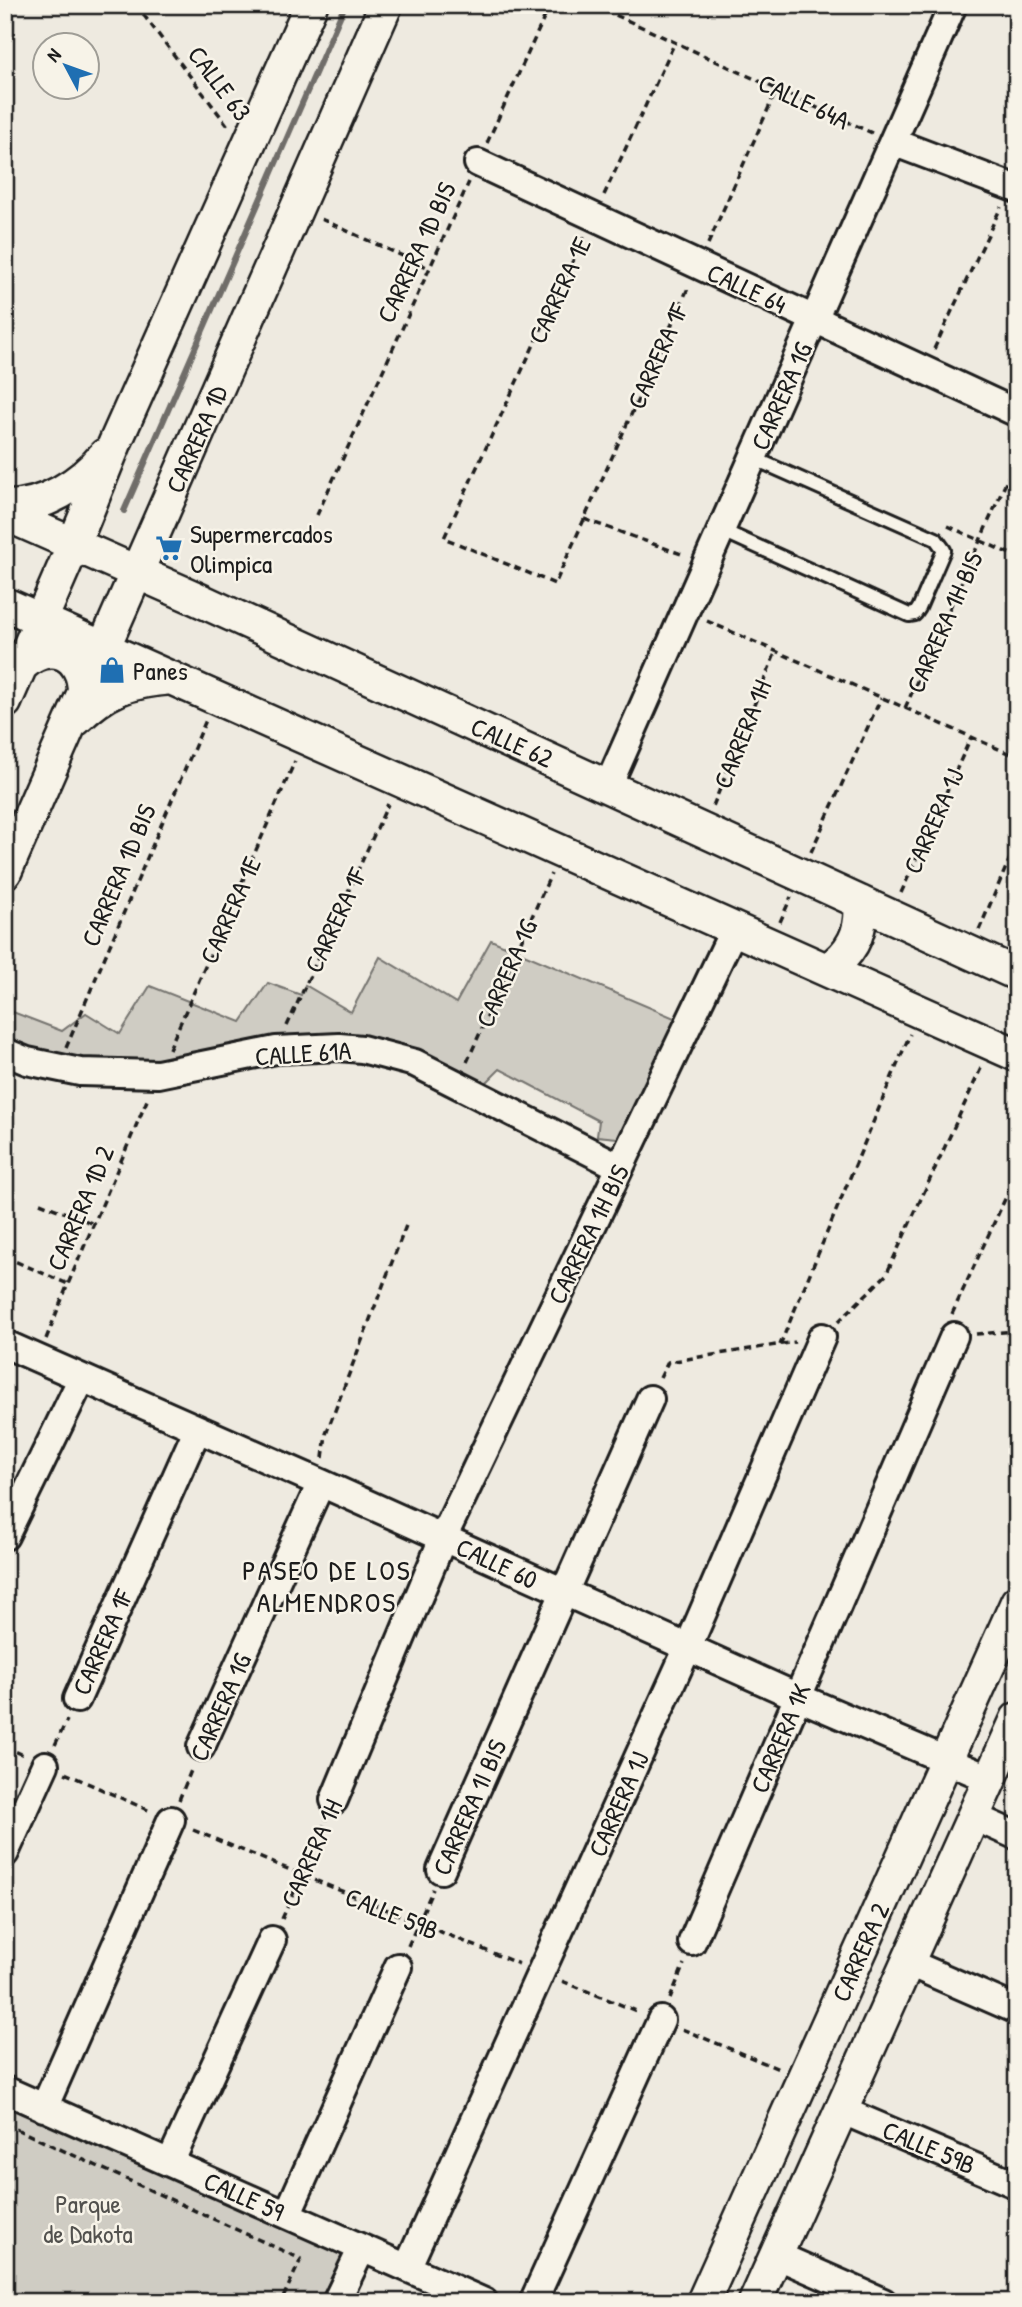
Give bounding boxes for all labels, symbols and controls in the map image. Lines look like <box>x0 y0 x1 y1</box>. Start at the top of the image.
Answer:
north arrow <box>32 32 102 102</box>
street label: CALLE 63 <box>180 38 260 128</box>
text: N <box>40 43 66 67</box>
street label: CALLE 64A <box>753 65 855 137</box>
street label: CARRERA 1D BIS <box>368 176 464 328</box>
street label: CARRERA 1E <box>519 231 599 349</box>
street label: CALLE 64 <box>702 254 792 322</box>
street label: CARRERA 1F <box>618 297 696 414</box>
street label: CARRERA 1G <box>742 336 820 455</box>
street label: CARRERA 1D <box>157 379 235 498</box>
place label: Supermercados Olimpica <box>190 516 333 581</box>
supermarket icon: Supermercados Olimpica <box>154 533 184 563</box>
street label: CARRERA 1H BIS <box>897 546 991 698</box>
place label: Panes <box>133 653 188 688</box>
shop icon: Panes <box>97 655 127 685</box>
street label: CARRERA 1H <box>704 675 780 793</box>
street label: CALLE 62 <box>465 708 559 776</box>
street label: CARRERA 1J <box>894 763 972 879</box>
street label: CARRERA 1D BIS <box>72 798 164 952</box>
street label: CARRERA 1E <box>191 851 269 969</box>
street label: CARRERA 1F <box>296 861 375 978</box>
street label: CARRERA 1G <box>467 913 545 1032</box>
street label: CALLE 61A <box>254 1032 353 1074</box>
street label: CARRERA 1D 2 <box>38 1140 122 1276</box>
street label: CARRERA 1H BIS <box>539 1158 637 1310</box>
street label: CALLE 60 <box>451 1529 543 1597</box>
district label: PASEO DE LOS ALMENDROS <box>242 1551 412 1621</box>
street label: CARRERA 1F <box>63 1583 141 1700</box>
street label: CARRERA 1G <box>181 1647 259 1766</box>
street label: CARRERA 1K <box>741 1678 819 1798</box>
street label: CARRERA 1I BIS <box>423 1733 515 1880</box>
street label: CARRERA 1J <box>579 1746 657 1862</box>
street label: CARRERA 1H <box>272 1794 350 1912</box>
street label: CALLE 59B <box>340 1879 444 1947</box>
street label: CARRERA 2 <box>823 1897 897 2007</box>
street label: CALLE 59B <box>877 2112 981 2182</box>
street label: CALLE 59 <box>198 2163 290 2229</box>
park label: Parque de Dakota <box>43 2186 133 2251</box>

